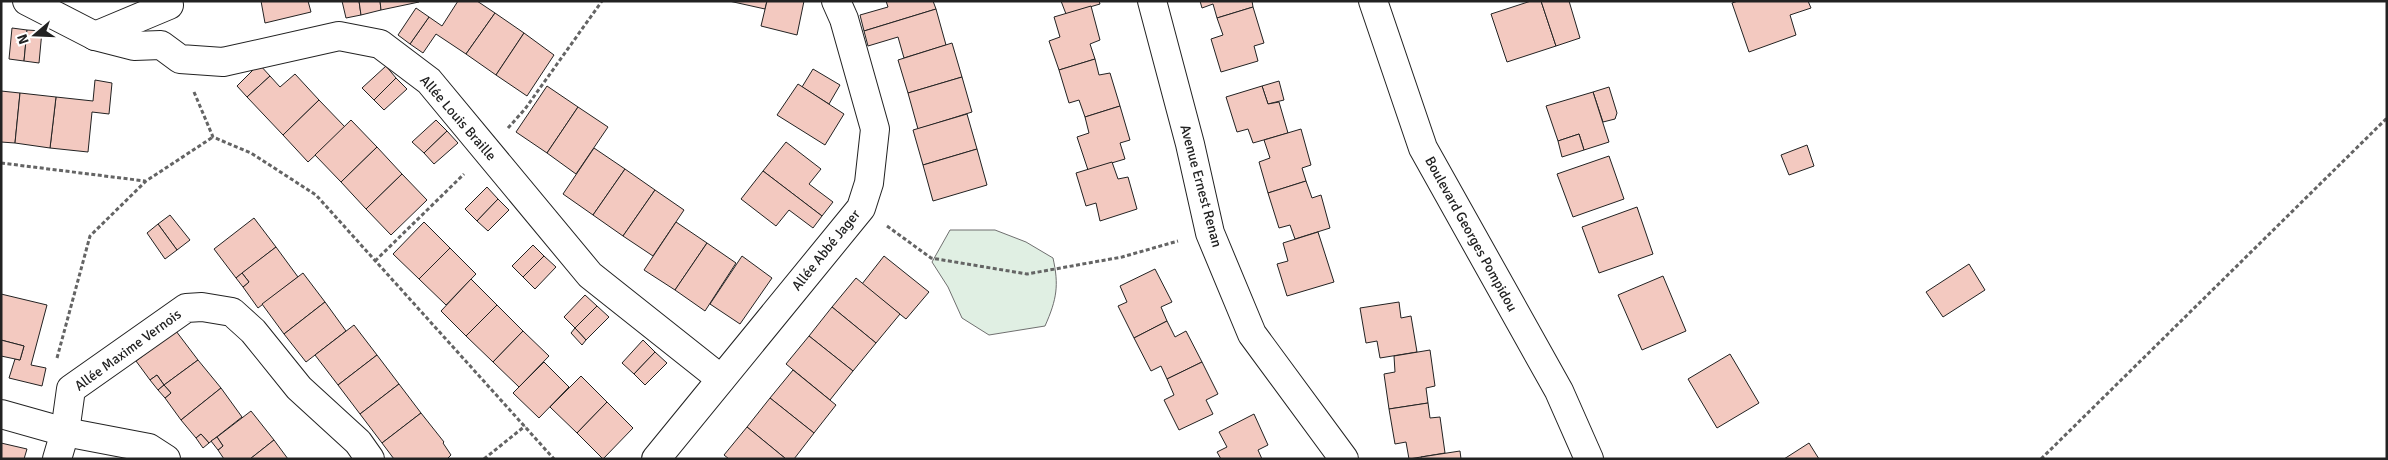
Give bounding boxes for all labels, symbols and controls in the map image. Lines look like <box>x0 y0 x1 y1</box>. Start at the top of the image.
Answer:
north arrow <box>10 10 60 60</box>
text: N <box>14 32 33 46</box>
street label: Allée Louis Braille <box>416 72 500 164</box>
street label: Avenue Ernest Renan <box>1176 123 1226 249</box>
street label: Boulevard Georges Pompidou <box>1421 153 1521 315</box>
street label: Allée Abbé Jager <box>788 205 864 294</box>
street label: Allée Maxime Vernois <box>71 306 185 394</box>

